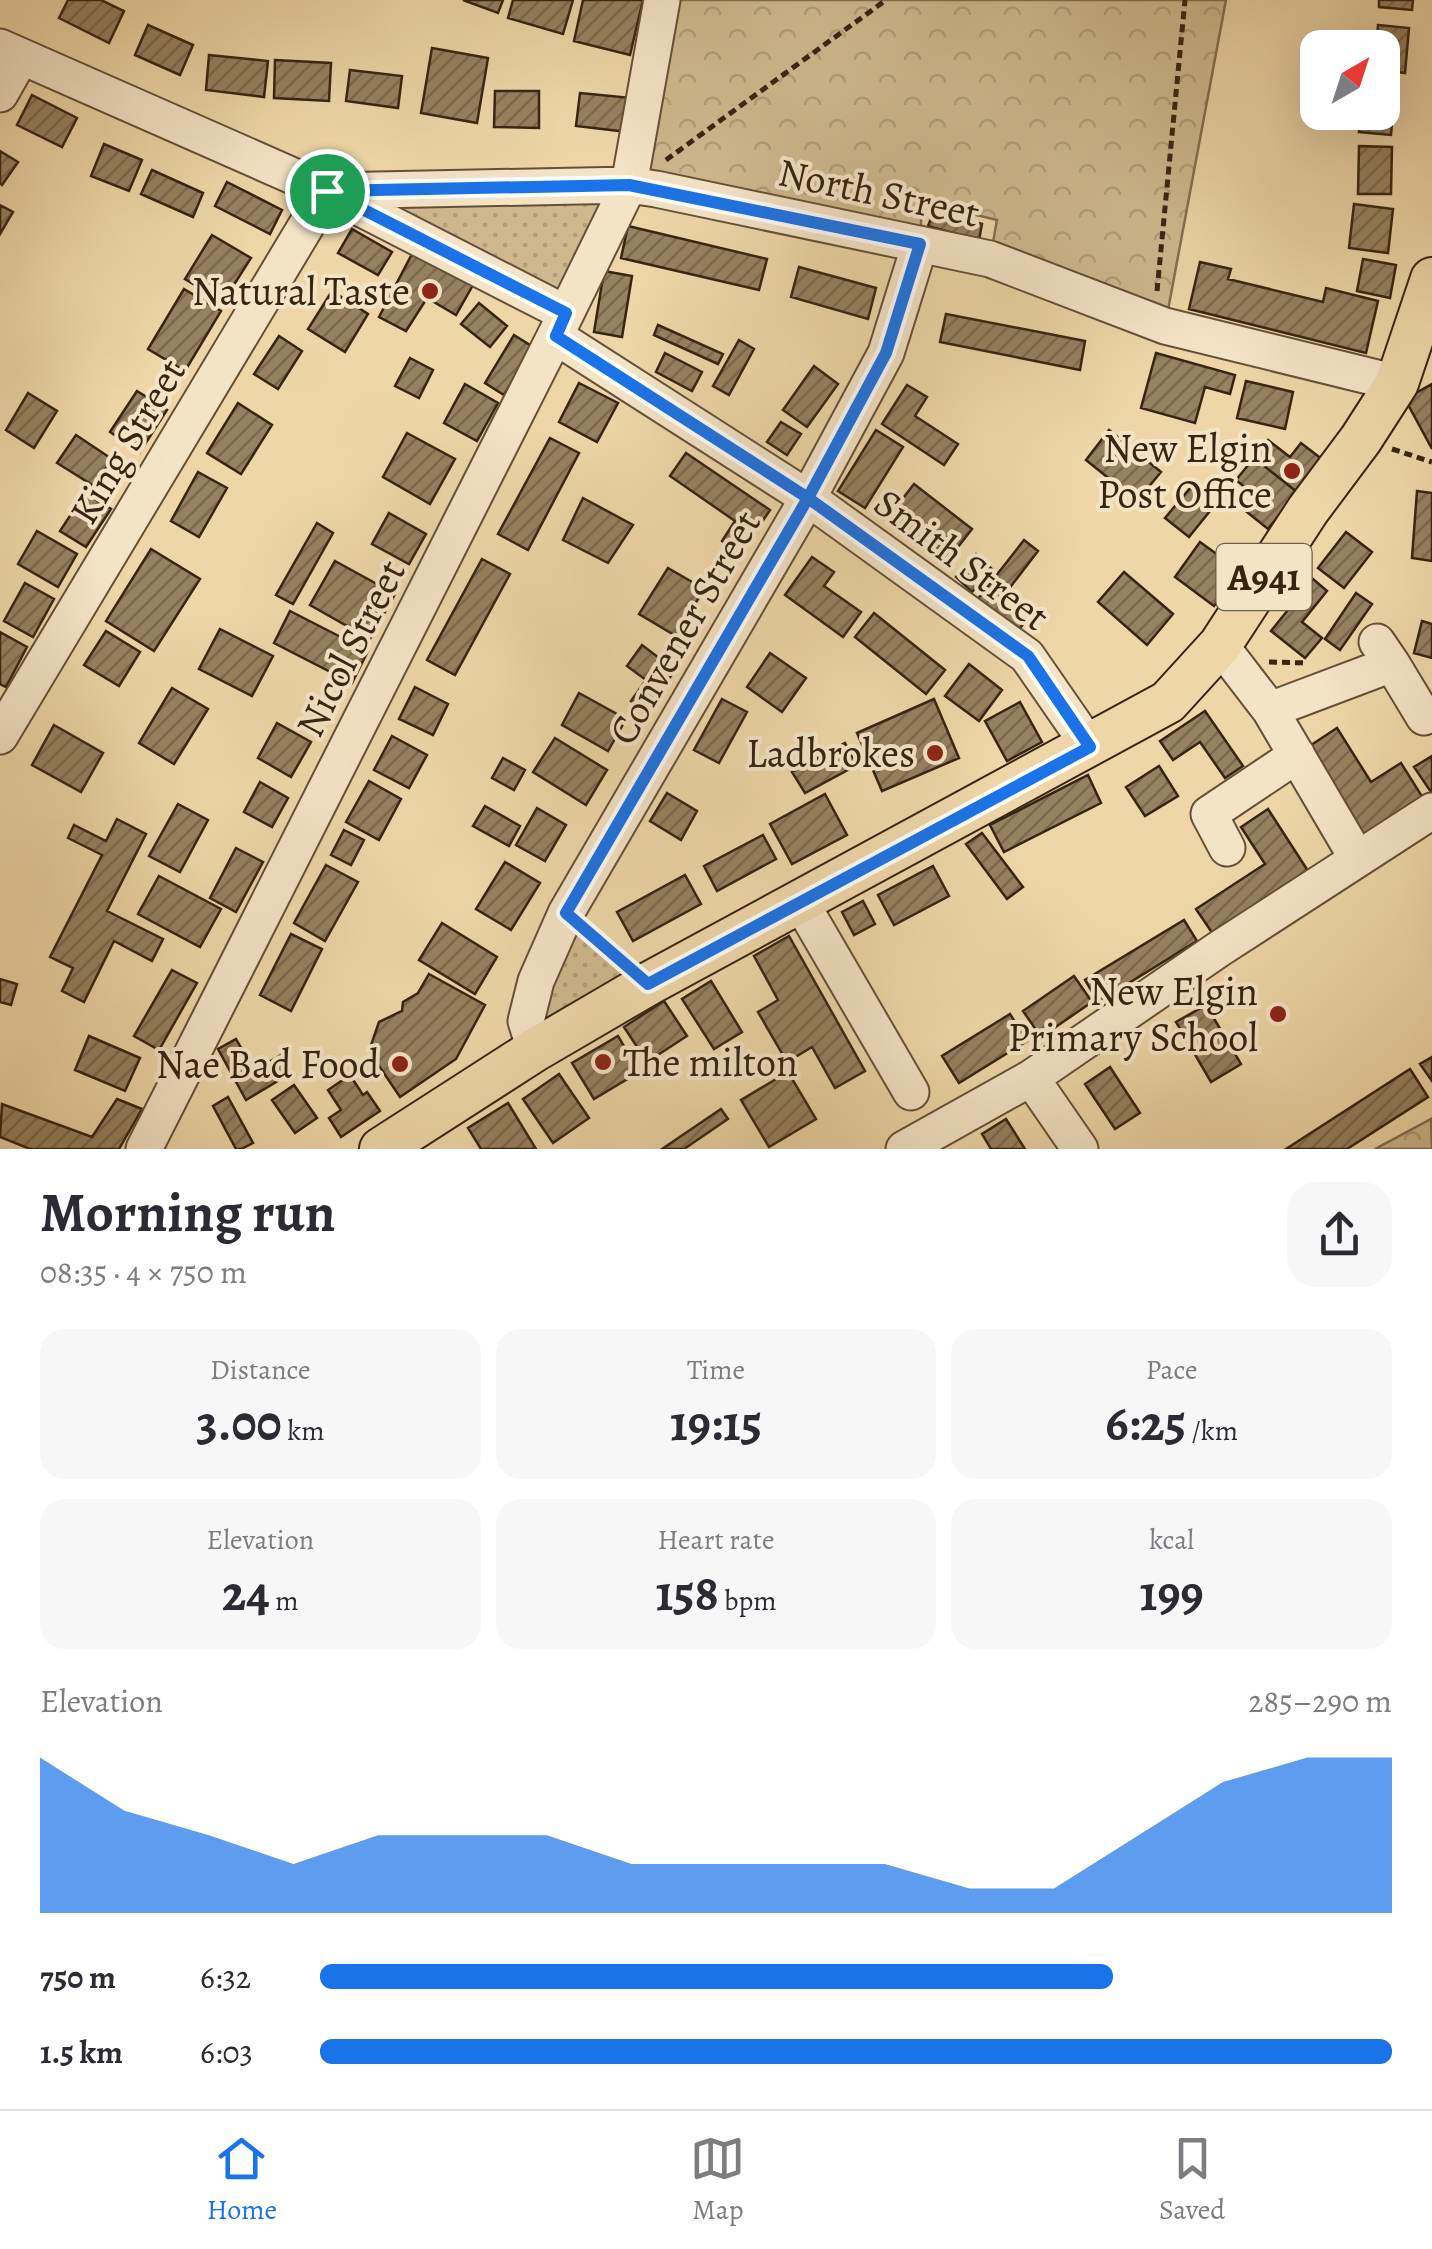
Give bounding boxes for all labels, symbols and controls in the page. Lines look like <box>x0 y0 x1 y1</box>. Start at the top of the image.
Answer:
north arrow <box>1300 30 1400 130</box>
map controls <box>1300 30 1400 130</box>
street label: North Street <box>773 144 984 241</box>
pin <box>285 149 370 234</box>
icon: arrive <box>300 164 355 219</box>
place label: Natural Taste <box>192 264 410 319</box>
marker: Natural Taste <box>419 280 441 302</box>
street label: King Street <box>56 348 199 535</box>
place label: New Elgin Post Office <box>1097 421 1272 522</box>
marker: New Elgin Post Office <box>1281 460 1303 482</box>
street label: Smith Street <box>863 475 1061 643</box>
street label: Convener Street <box>595 500 774 754</box>
road number: A941 <box>1216 544 1312 610</box>
street label: Nicol Street <box>282 550 419 746</box>
place label: Ladbrokes <box>746 726 915 781</box>
marker: Ladbrokes <box>924 742 946 764</box>
place label: New Elgin Primary School <box>1008 964 1258 1065</box>
marker: New Elgin Primary School <box>1267 1003 1289 1025</box>
place label: The milton <box>623 1035 798 1090</box>
place label: Nae Bad Food <box>156 1037 381 1092</box>
marker: The milton <box>592 1051 614 1073</box>
marker: Nae Bad Food <box>389 1053 411 1075</box>
text: Morning run <box>40 1175 335 1250</box>
button: share <box>1287 1182 1392 1287</box>
text: 08:35 · 4 × 750 m <box>40 1250 247 1294</box>
text: Distance <box>210 1351 311 1389</box>
text: Time <box>687 1351 745 1389</box>
text: Pace <box>1146 1351 1198 1389</box>
text: 3.00 <box>196 1389 282 1457</box>
text: 19:15 <box>670 1389 762 1457</box>
text: 6:25 <box>1105 1389 1186 1457</box>
text: km <box>282 1412 324 1450</box>
text: /km <box>1186 1412 1238 1450</box>
text: Elevation <box>207 1521 314 1559</box>
text: Heart rate <box>658 1521 774 1559</box>
text: kcal <box>1149 1521 1194 1559</box>
text: 24 <box>222 1559 270 1627</box>
text: 158 <box>655 1559 719 1627</box>
text: 199 <box>1140 1559 1204 1627</box>
text: m <box>270 1582 299 1620</box>
text: bpm <box>719 1582 777 1620</box>
text: Elevation <box>40 1679 163 1723</box>
text: 285–290 m <box>1248 1679 1392 1723</box>
text: 750 m <box>40 1955 116 1999</box>
text: 6:32 <box>200 1955 251 1999</box>
text: 1.5 km <box>40 2030 123 2074</box>
text: 6:03 <box>200 2030 253 2074</box>
tab: Home <box>207 2131 277 2229</box>
tab: Map <box>690 2131 745 2229</box>
tab: Saved <box>1159 2131 1225 2229</box>

